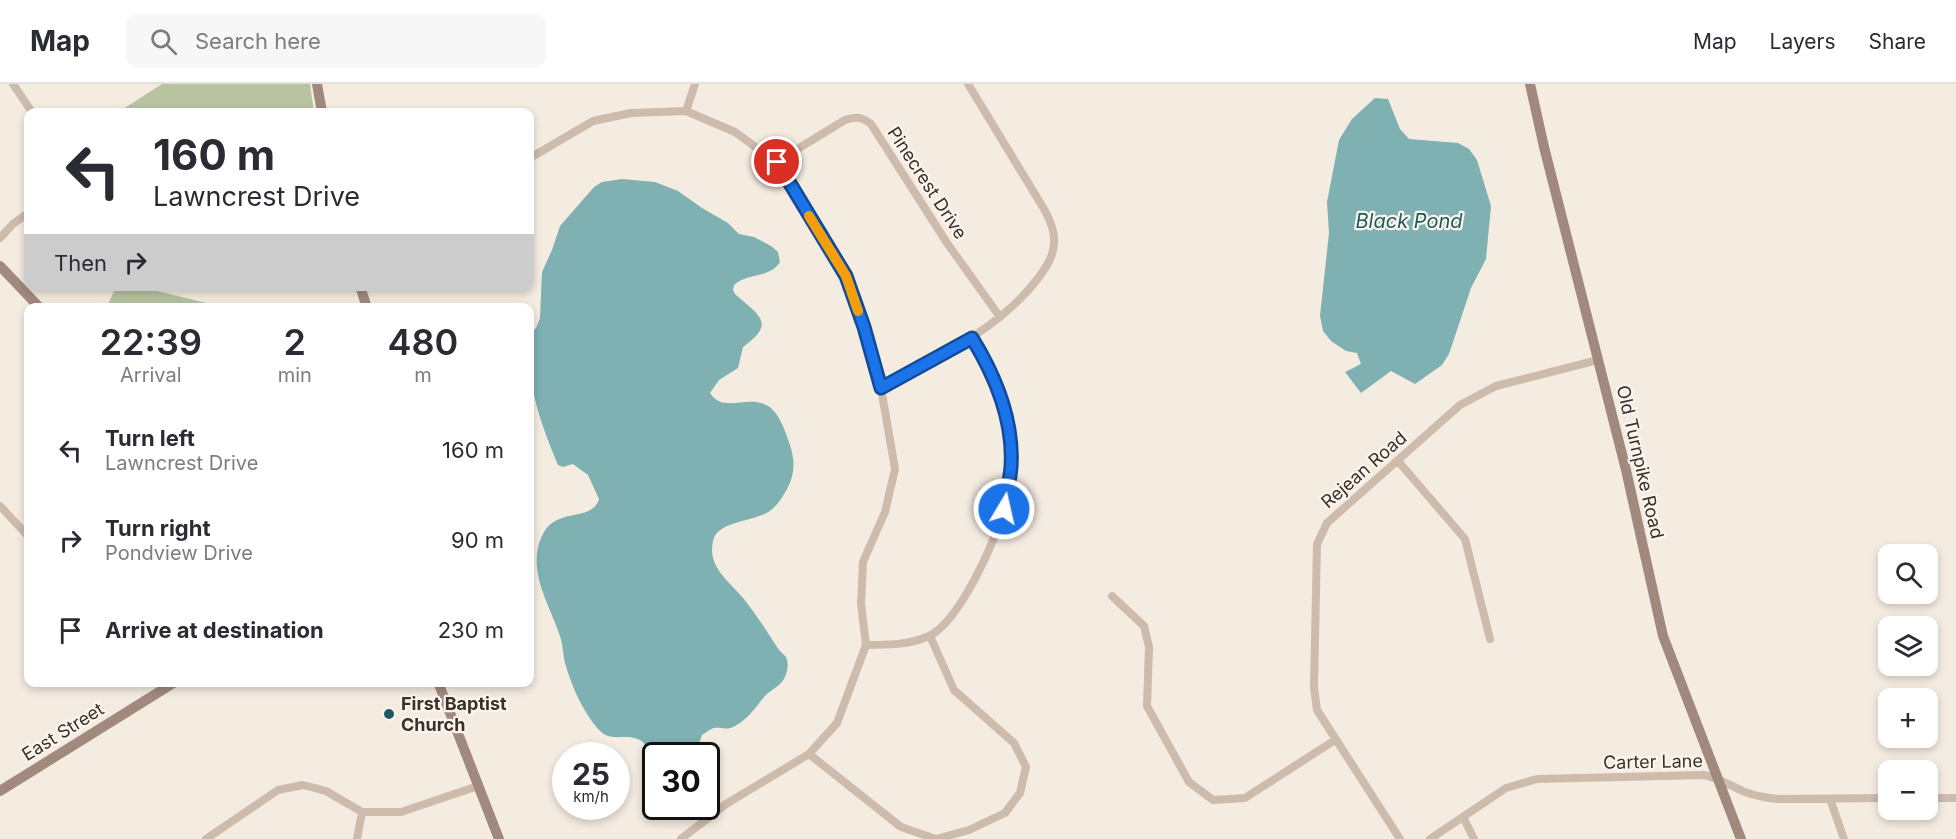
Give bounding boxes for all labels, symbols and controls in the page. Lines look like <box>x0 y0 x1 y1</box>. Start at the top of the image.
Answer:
search box <box>126 14 546 68</box>
text: Map <box>30 24 90 58</box>
icon: search <box>147 25 180 58</box>
text: Search here <box>195 28 321 54</box>
text: Map <box>1693 29 1737 54</box>
text: Layers <box>1770 29 1836 54</box>
text: Share <box>1869 29 1926 54</box>
street label: Pinecrest Drive <box>883 123 971 243</box>
text: 160 m <box>153 129 275 180</box>
icon: left <box>54 132 132 210</box>
pin <box>751 136 802 187</box>
icon: arrive <box>760 145 793 178</box>
text: Lawncrest Drive <box>153 180 360 213</box>
water label: Black Pond <box>1355 209 1463 233</box>
icon: right <box>119 246 152 279</box>
text: Then <box>54 250 107 276</box>
text: 22:39 <box>100 320 202 364</box>
text: 2 <box>284 320 306 364</box>
text: 480 <box>388 320 458 364</box>
text: Arrival <box>120 363 182 387</box>
text: min <box>278 363 312 387</box>
text: m <box>414 363 432 387</box>
street label: Old Turnpike Road <box>1613 383 1668 541</box>
text: Turn left <box>105 425 195 451</box>
street label: Rejean Road <box>1317 427 1411 512</box>
icon: left <box>54 434 87 467</box>
text: 160 m <box>442 437 504 463</box>
text: Lawncrest Drive <box>105 451 258 475</box>
position arrow <box>972 477 1036 541</box>
text: Turn right <box>105 515 211 541</box>
icon: right <box>54 524 87 557</box>
text: 90 m <box>451 527 504 553</box>
text: Pondview Drive <box>105 541 253 565</box>
map controls <box>1878 544 1938 820</box>
button: search <box>1878 544 1938 604</box>
icon: arrive <box>54 614 87 647</box>
button: layers <box>1878 616 1938 676</box>
text: Arrive at destination <box>105 617 324 643</box>
text: 230 m <box>438 617 504 643</box>
button: + <box>1878 688 1938 748</box>
place label: First Baptist Church <box>401 693 507 735</box>
street label: East Street <box>18 698 107 765</box>
marker: First Baptist Church <box>382 707 396 721</box>
speed limit sign: 30 <box>642 742 720 820</box>
street label: Carter Lane <box>1603 750 1703 773</box>
text: 25 <box>572 756 610 792</box>
button: − <box>1878 760 1938 820</box>
text: km/h <box>573 787 609 806</box>

